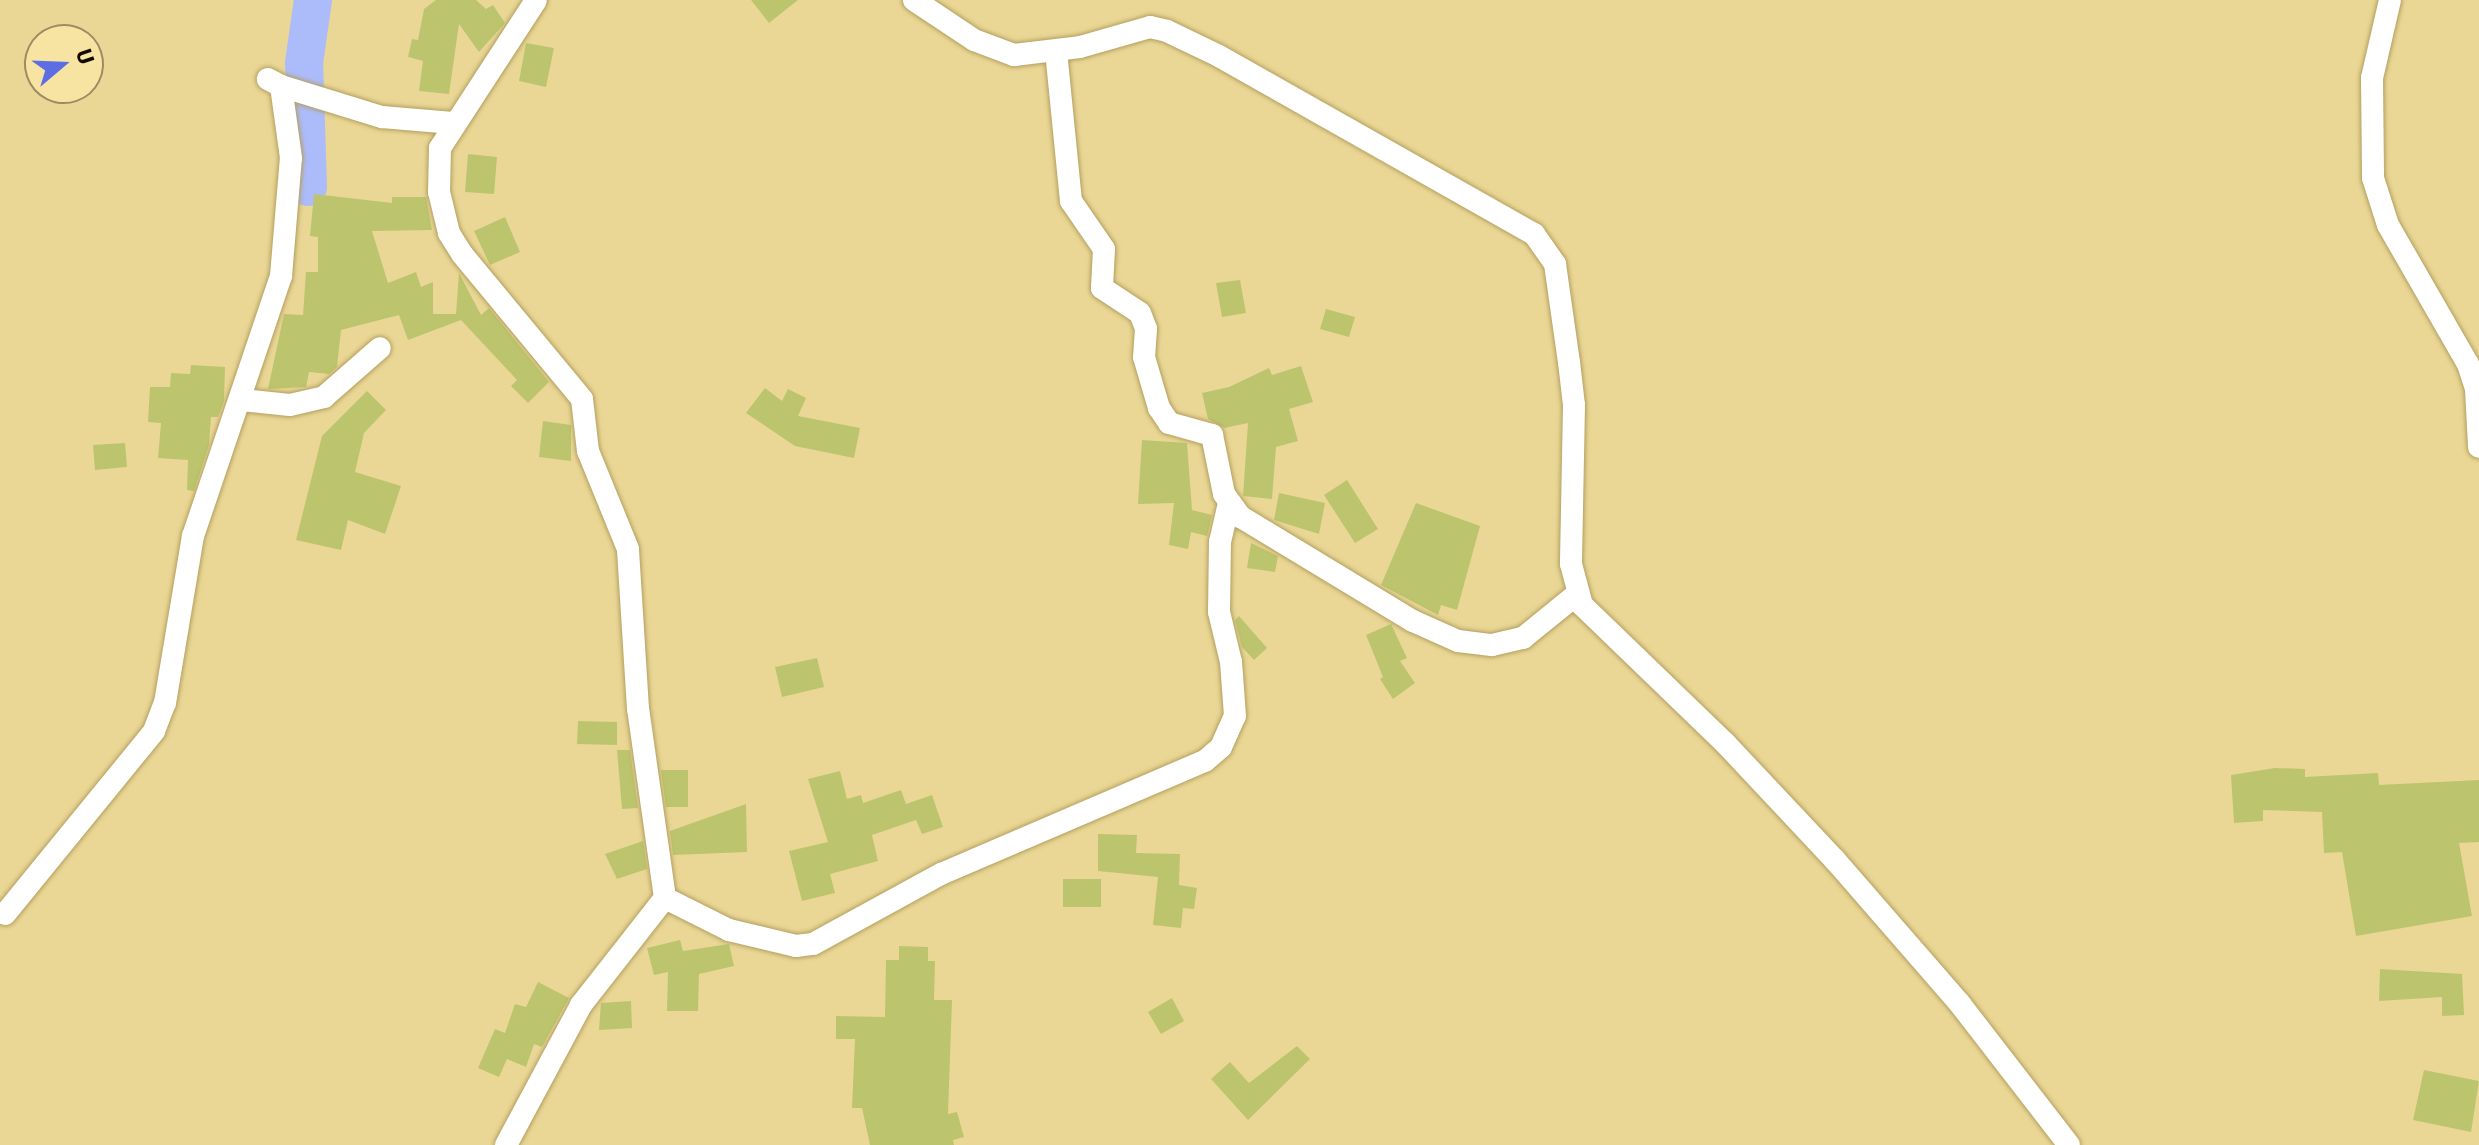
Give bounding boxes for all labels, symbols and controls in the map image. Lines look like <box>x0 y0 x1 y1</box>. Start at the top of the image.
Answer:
north arrow <box>24 24 104 104</box>
text: U <box>70 45 100 68</box>

